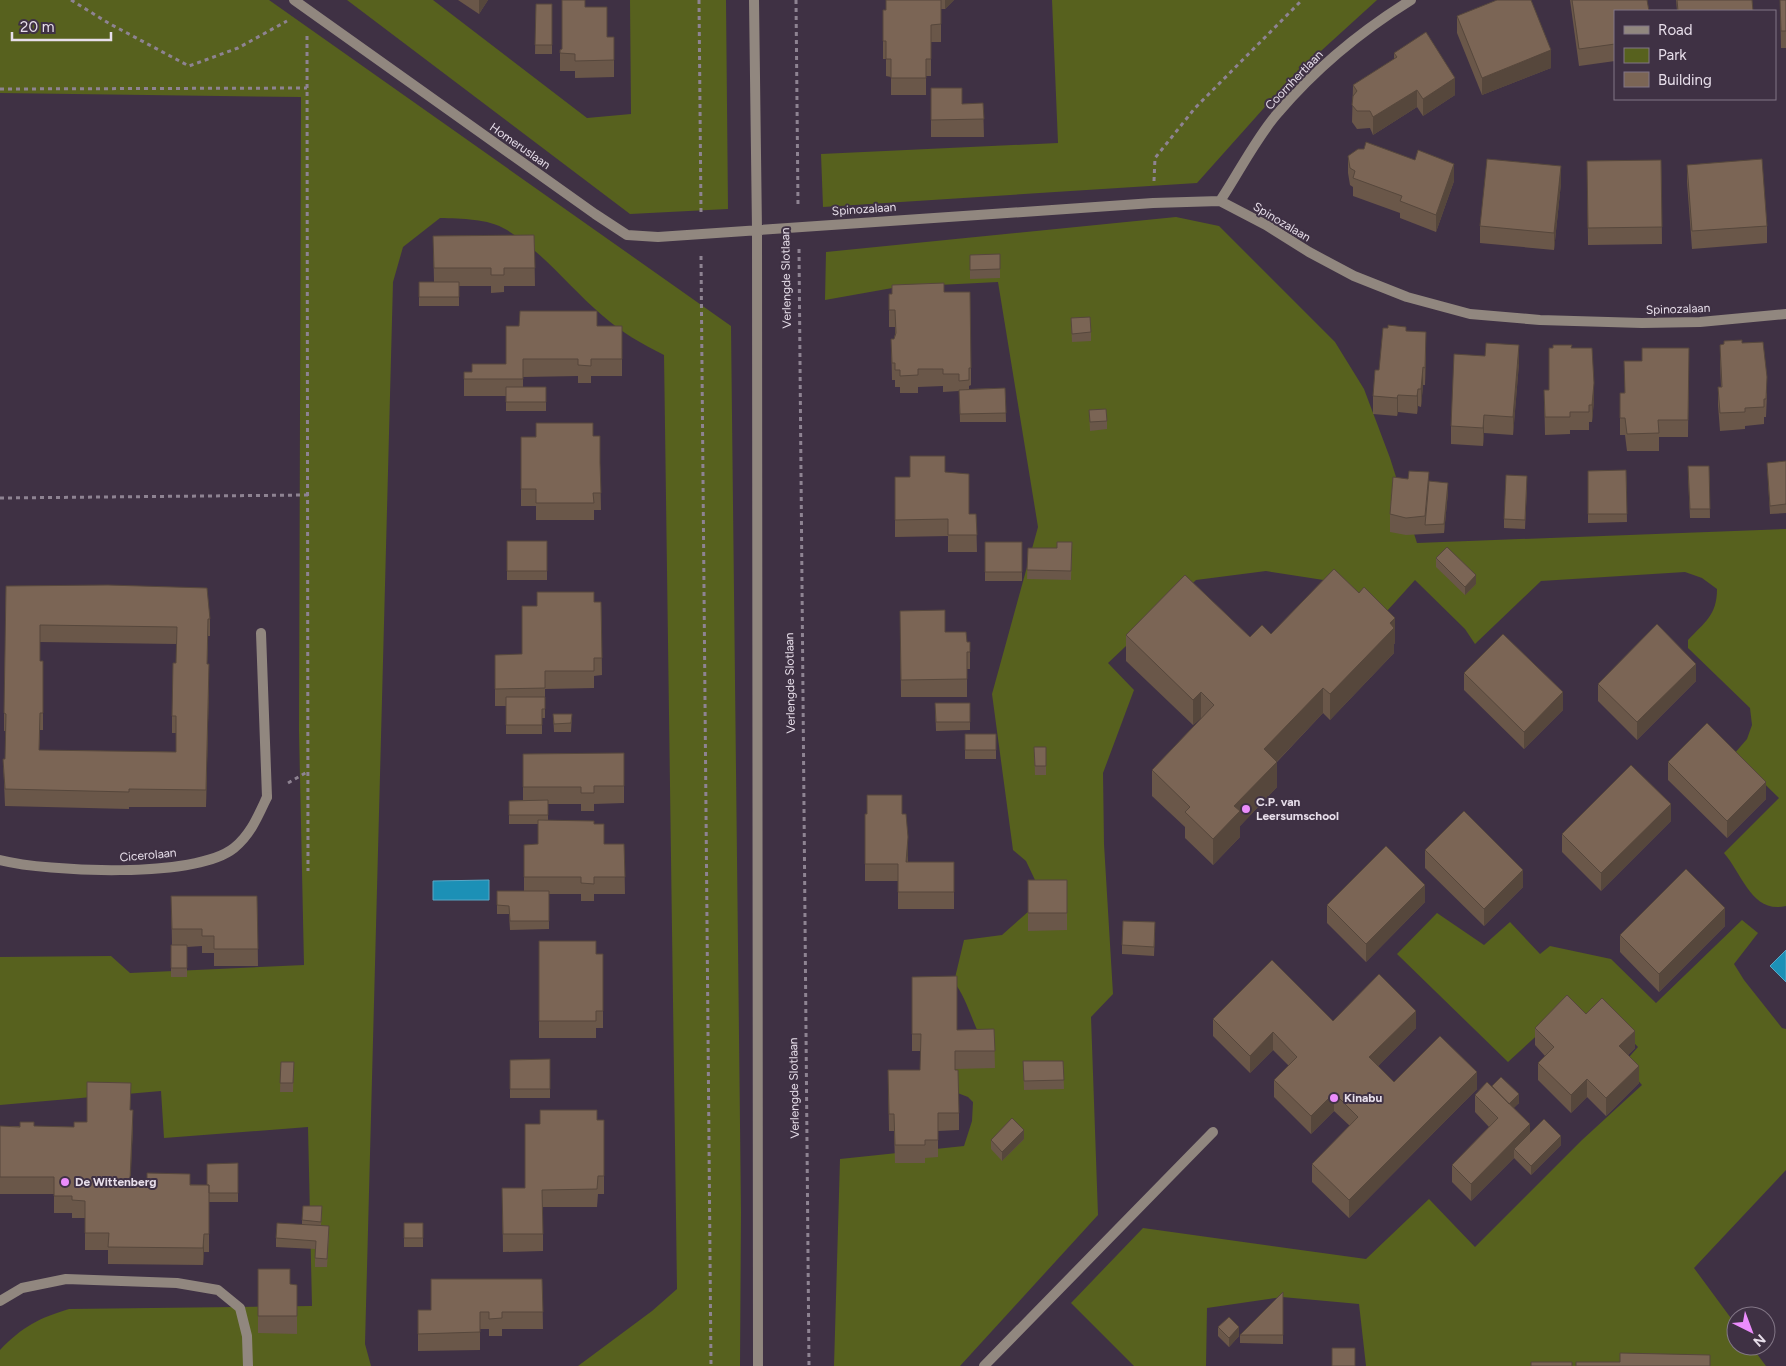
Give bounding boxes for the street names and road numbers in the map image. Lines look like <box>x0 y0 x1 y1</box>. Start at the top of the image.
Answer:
street label: Coornhertlaan <box>1262 47 1326 112</box>
street label: Homeruslaan <box>487 120 553 172</box>
street label: Spinozalaan <box>1251 199 1313 245</box>
street label: Spinozalaan <box>831 200 897 218</box>
street label: Verlengde Slotlaan <box>778 227 794 329</box>
street label: Spinozalaan <box>1646 301 1711 317</box>
street label: Verlengde Slotlaan <box>782 632 798 734</box>
street label: Cicerolaan <box>119 846 177 864</box>
street label: Verlengde Slotlaan <box>786 1037 802 1139</box>

